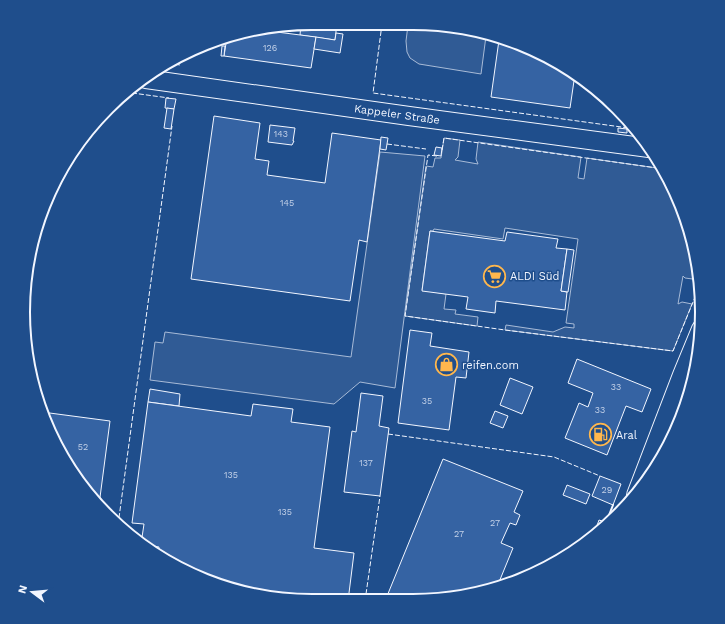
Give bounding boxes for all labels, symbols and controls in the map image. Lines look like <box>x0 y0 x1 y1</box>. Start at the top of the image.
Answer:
house number: 126 <box>263 43 277 53</box>
street label: Kappeler Straße <box>353 102 441 127</box>
house number: 143 <box>274 129 288 139</box>
house number: 145 <box>280 198 294 208</box>
supermarket icon: ALDI Süd <box>481 263 507 289</box>
place label: ALDI Süd <box>510 270 559 283</box>
shop icon: reifen.com <box>433 352 459 378</box>
place label: reifen.com <box>462 359 519 372</box>
house number: 33 <box>611 382 621 392</box>
house number: 35 <box>422 396 432 406</box>
house number: 33 <box>595 405 605 415</box>
fuel station icon: Aral <box>588 422 614 448</box>
place label: Aral <box>616 429 638 442</box>
house number: 52 <box>78 442 88 452</box>
house number: 137 <box>359 458 373 468</box>
house number: 135 <box>224 470 238 480</box>
house number: 29 <box>602 485 612 495</box>
house number: 135 <box>278 507 292 517</box>
house number: 27 <box>490 518 500 528</box>
house number: 27 <box>454 529 464 539</box>
north arrow <box>12 572 52 612</box>
text: N <box>15 584 30 595</box>

